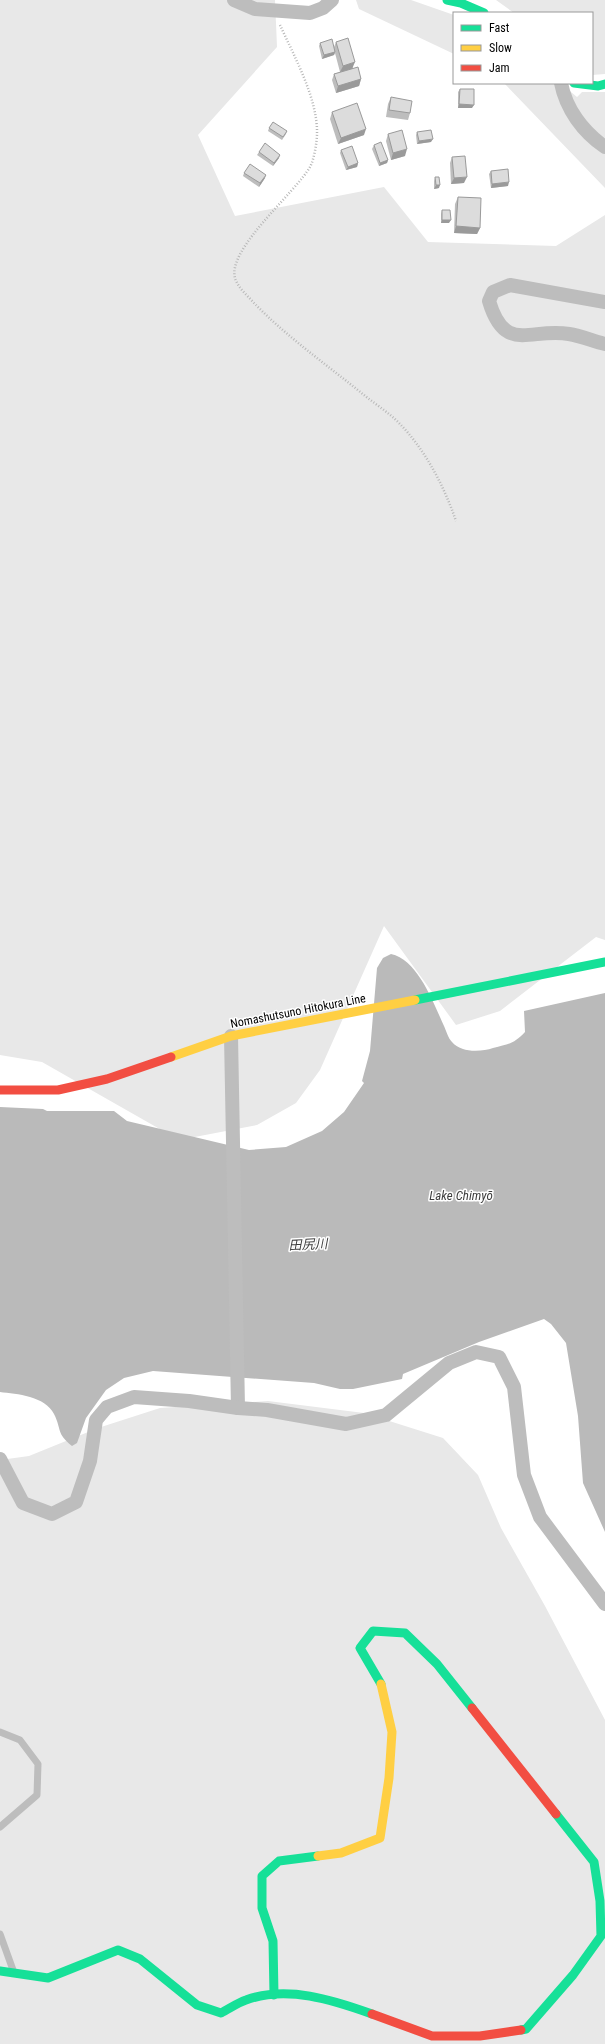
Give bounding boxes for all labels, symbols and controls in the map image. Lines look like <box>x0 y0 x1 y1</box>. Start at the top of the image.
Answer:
legend <box>453 12 593 84</box>
text: Fast <box>489 21 510 35</box>
text: Slow <box>489 41 512 55</box>
text: Jam <box>489 61 510 75</box>
street label: Nomashutsuno Hitokura Line <box>229 991 367 1031</box>
water label: Lake Chimyō <box>429 1188 493 1203</box>
water label: 田尻川 <box>288 1236 330 1253</box>

